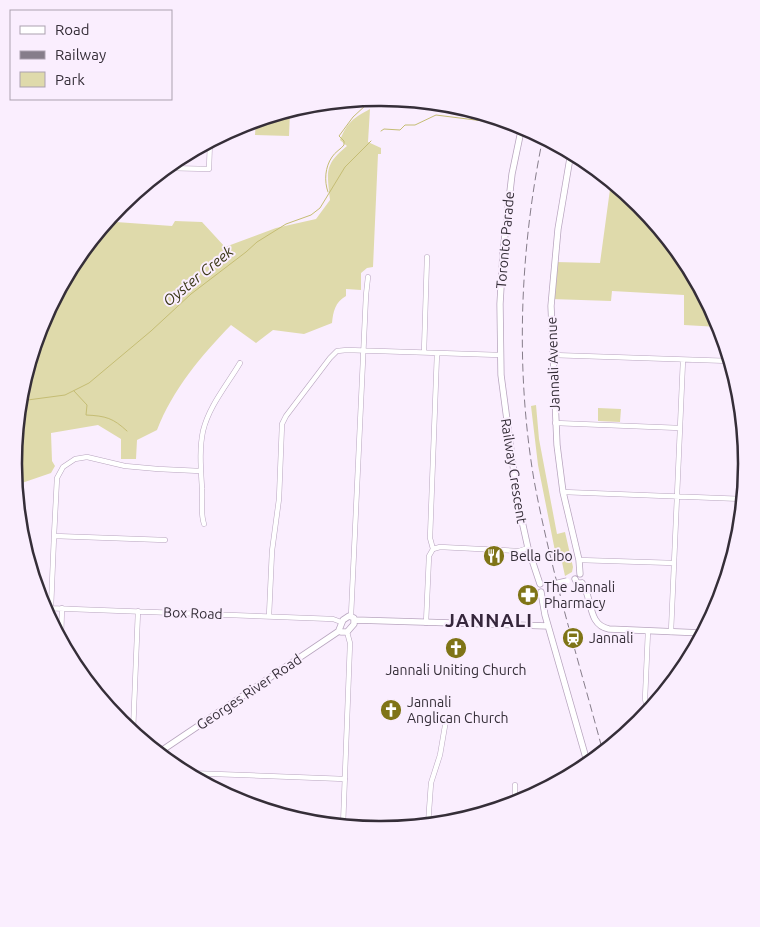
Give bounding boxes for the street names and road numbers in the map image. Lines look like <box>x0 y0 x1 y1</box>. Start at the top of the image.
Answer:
street label: Toronto Parade <box>493 191 517 289</box>
street label: Jannali Avenue <box>543 316 563 412</box>
street label: Railway Crescent <box>498 417 530 525</box>
street label: Box Road <box>163 604 223 622</box>
street label: Georges River Road <box>194 651 304 733</box>

